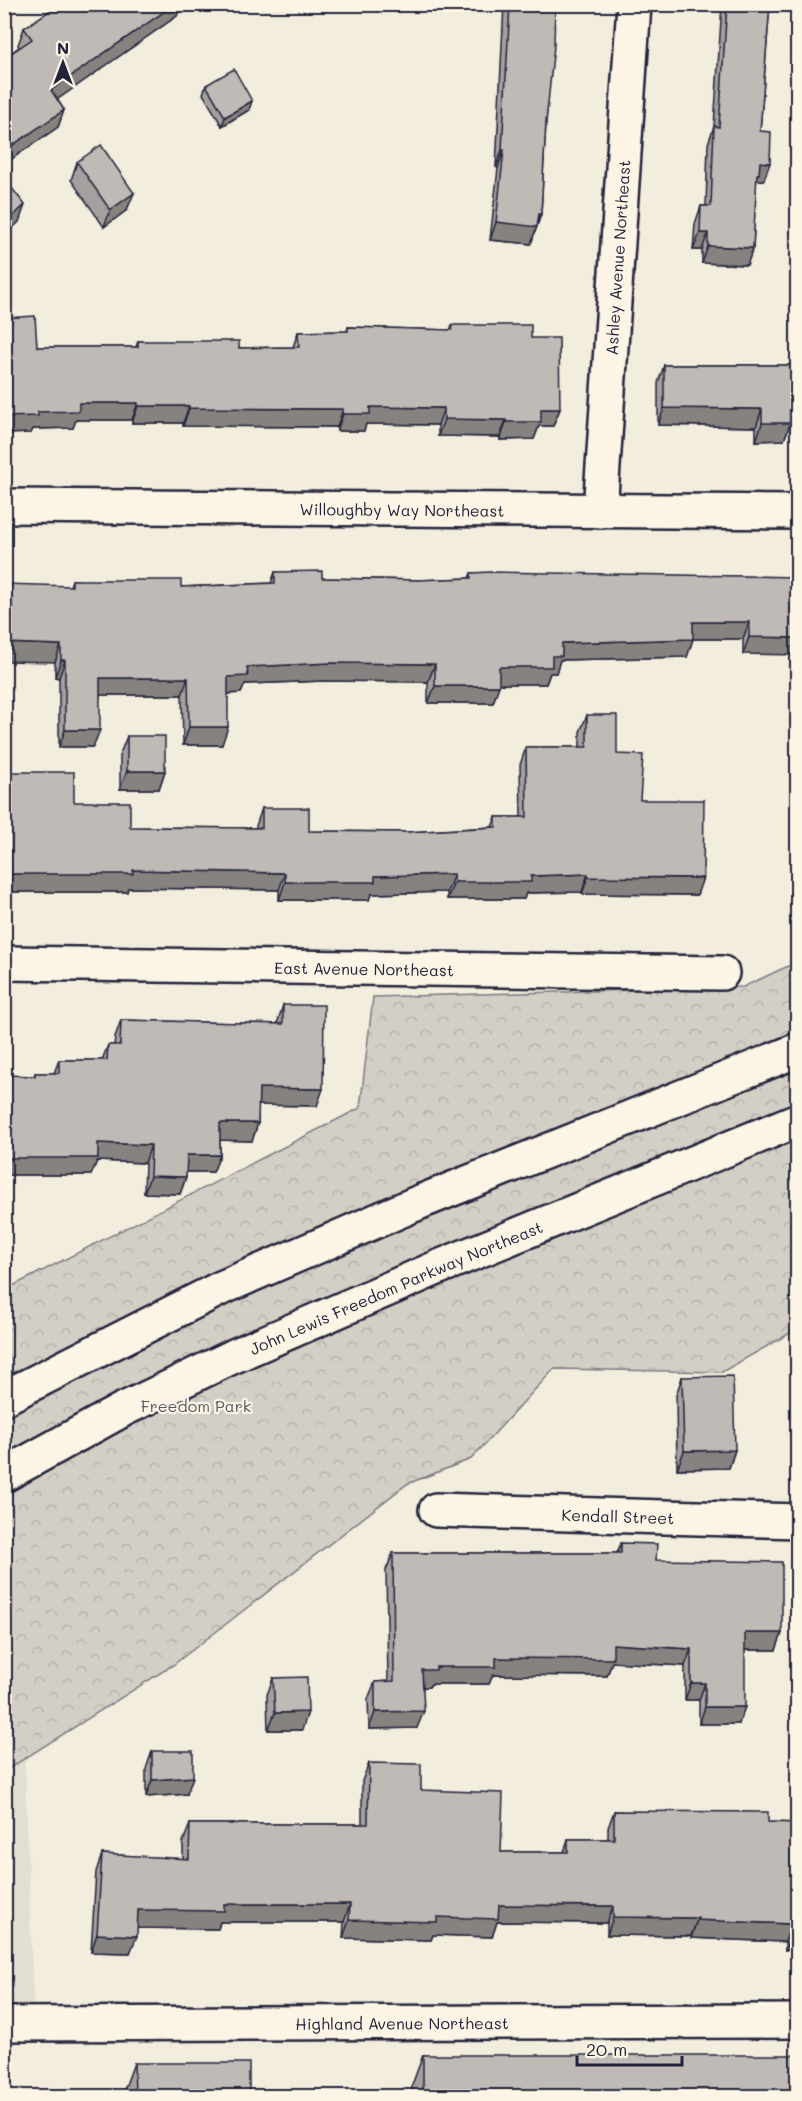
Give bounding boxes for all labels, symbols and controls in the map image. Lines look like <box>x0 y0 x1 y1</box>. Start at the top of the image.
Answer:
north arrow <box>33 33 93 93</box>
text: N <box>57 37 69 58</box>
street label: Ashley Avenue Northeast <box>600 159 634 356</box>
street label: Willoughby Way Northeast <box>299 498 505 520</box>
street label: East Avenue Northeast <box>274 956 454 980</box>
street label: John Lewis Freedom Parkway Northeast <box>246 1215 545 1359</box>
park label: Freedom Park <box>141 1395 251 1416</box>
street label: Kendall Street <box>561 1503 675 1528</box>
street label: Highland Avenue Northeast <box>295 2012 509 2033</box>
scale bar <box>577 2029 682 2067</box>
text: 20 m <box>586 2037 627 2061</box>

